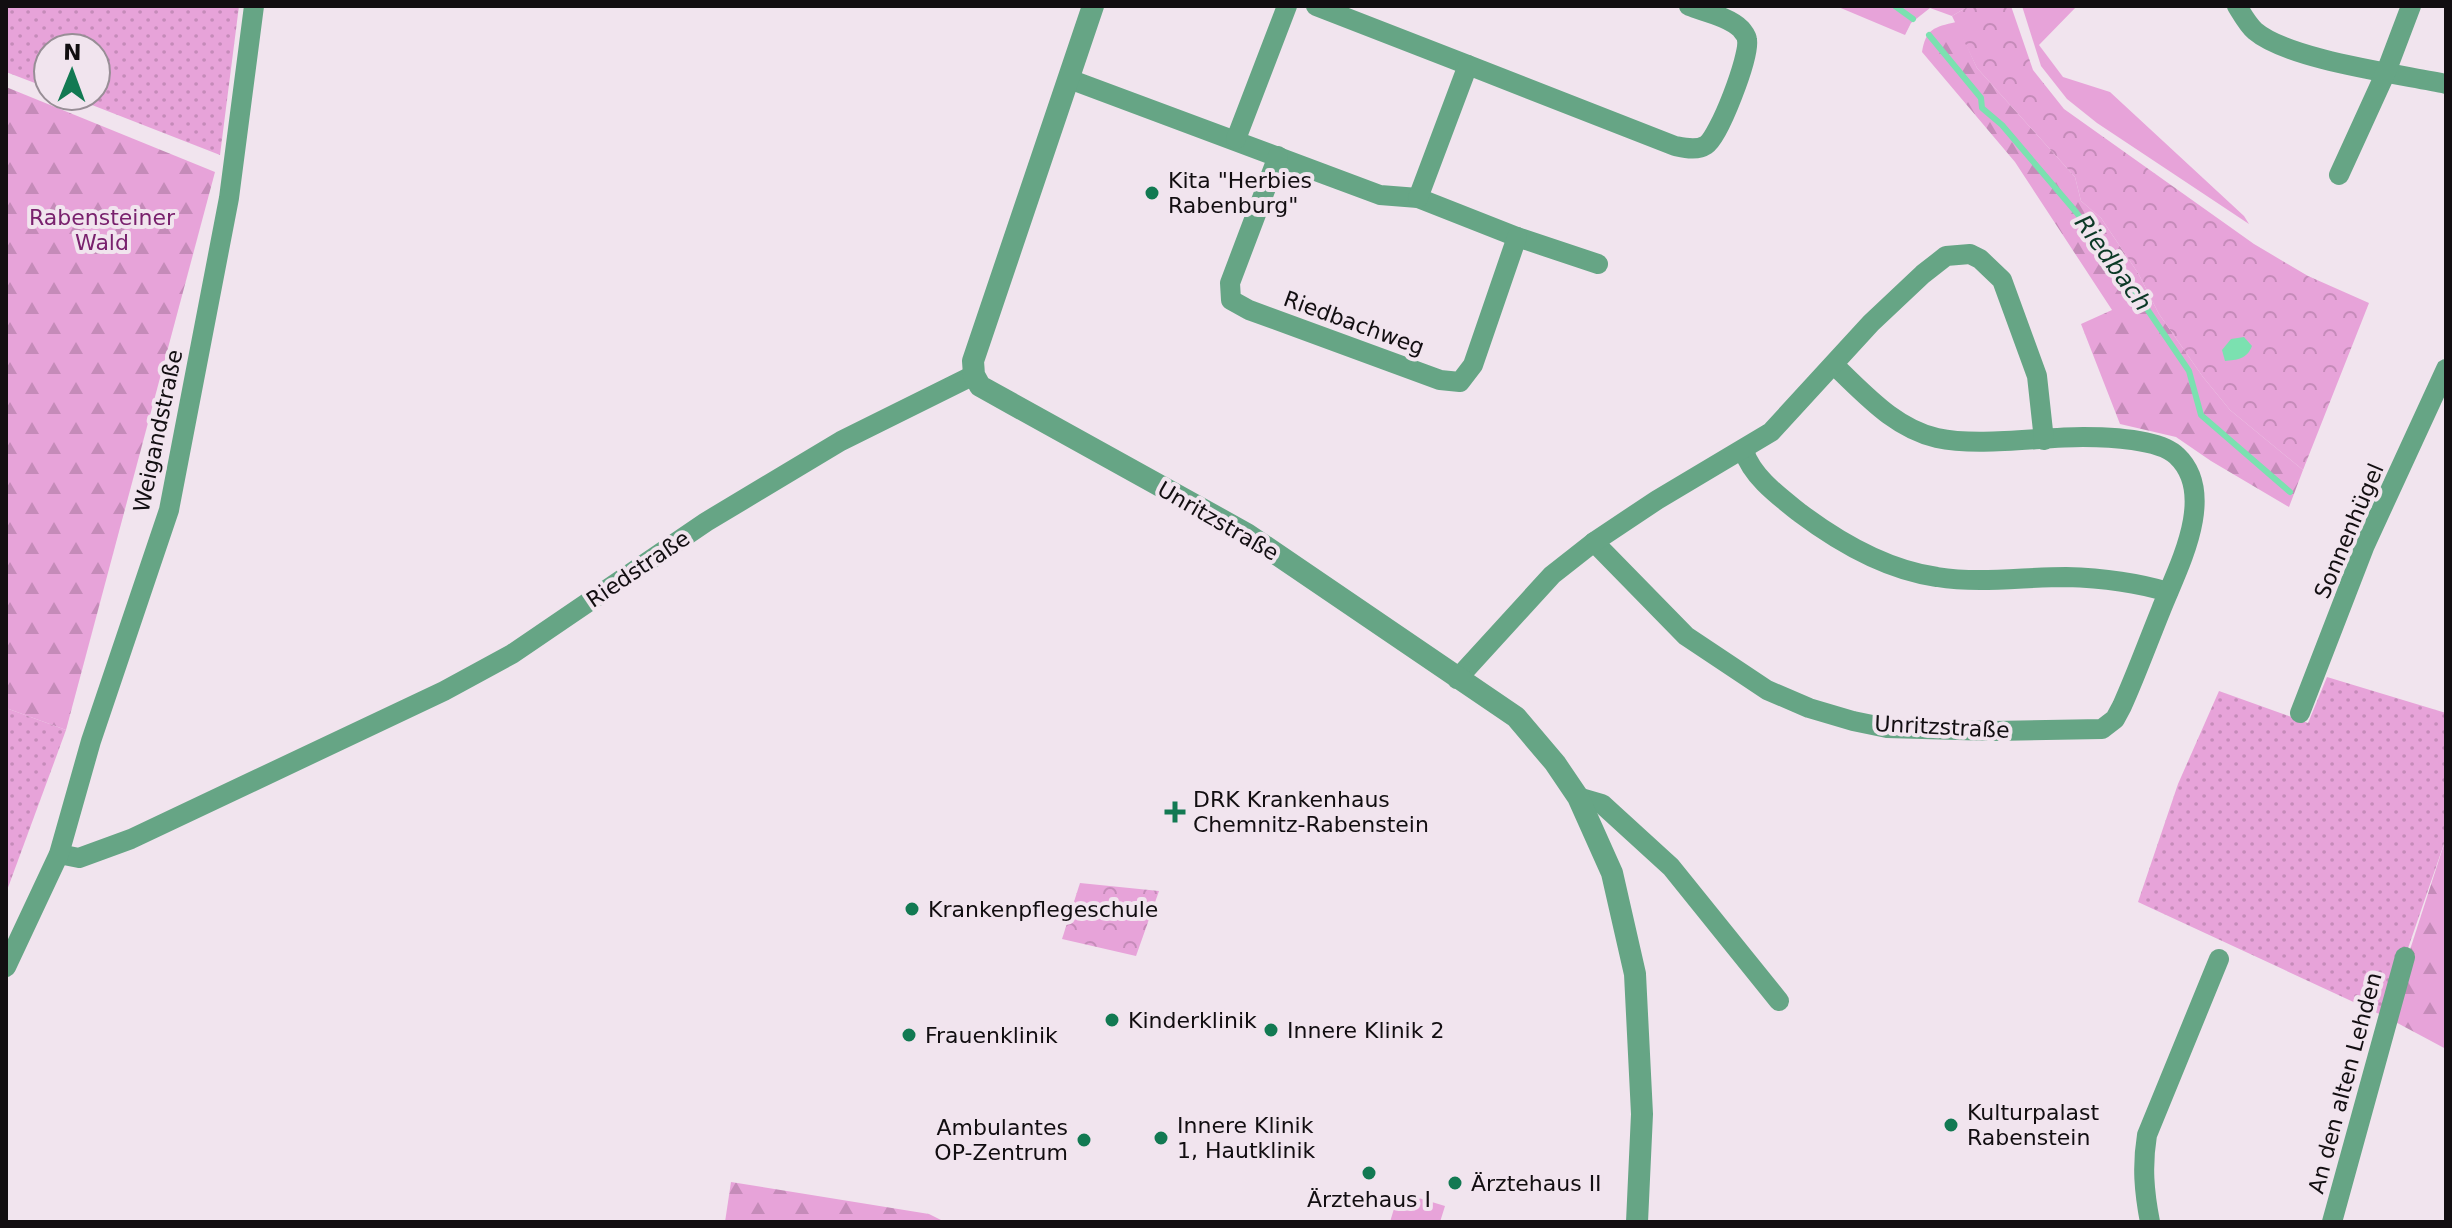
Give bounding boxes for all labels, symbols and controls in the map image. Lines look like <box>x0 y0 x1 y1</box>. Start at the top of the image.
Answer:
north arrow <box>32 32 112 112</box>
text: N <box>63 40 82 65</box>
place label: Kita "Herbies Rabenburg" <box>1168 168 1312 218</box>
marker: Kita "Herbies Rabenburg" <box>1143 184 1161 202</box>
park label: Rabensteiner Wald <box>29 205 176 255</box>
water label: Riedbach <box>2069 210 2157 316</box>
street label: Riedbachweg <box>1280 286 1428 360</box>
street label: Weigandstraße <box>129 347 187 515</box>
street label: Sonnenhügel <box>2309 460 2389 602</box>
street label: Unritzstraße <box>1153 476 1283 566</box>
street label: Riedstraße <box>582 525 694 613</box>
street label: Unritzstraße <box>1874 711 2010 743</box>
place label: DRK Krankenhaus Chemnitz-Rabenstein <box>1193 787 1429 837</box>
marker: DRK Krankenhaus Chemnitz-Rabenstein <box>1164 801 1186 823</box>
place label: Krankenpflegeschule <box>928 897 1158 922</box>
marker: Krankenpflegeschule <box>903 900 921 918</box>
street label: An den alten Lehden <box>2303 970 2387 1196</box>
place label: Kinderklinik <box>1128 1008 1257 1033</box>
marker: Kinderklinik <box>1103 1011 1121 1029</box>
place label: Innere Klinik 2 <box>1287 1018 1444 1043</box>
marker: Innere Klinik 2 <box>1262 1021 1280 1039</box>
place label: Frauenklinik <box>925 1023 1058 1048</box>
marker: Frauenklinik <box>900 1026 918 1044</box>
place label: Kulturpalast Rabenstein <box>1967 1100 2100 1150</box>
place label: Innere Klinik 1, Hautklinik <box>1177 1113 1316 1163</box>
place label: Ambulantes OP-Zentrum <box>934 1115 1068 1165</box>
marker: Kulturpalast Rabenstein <box>1942 1116 1960 1134</box>
marker: Innere Klinik 1, Hautklinik <box>1152 1129 1170 1147</box>
marker: Ambulantes OP-Zentrum <box>1075 1131 1093 1149</box>
marker: Ärztehaus I <box>1360 1164 1378 1182</box>
place label: Ärztehaus II <box>1471 1171 1602 1196</box>
marker: Ärztehaus II <box>1446 1174 1464 1192</box>
place label: Ärztehaus I <box>1307 1187 1431 1212</box>

